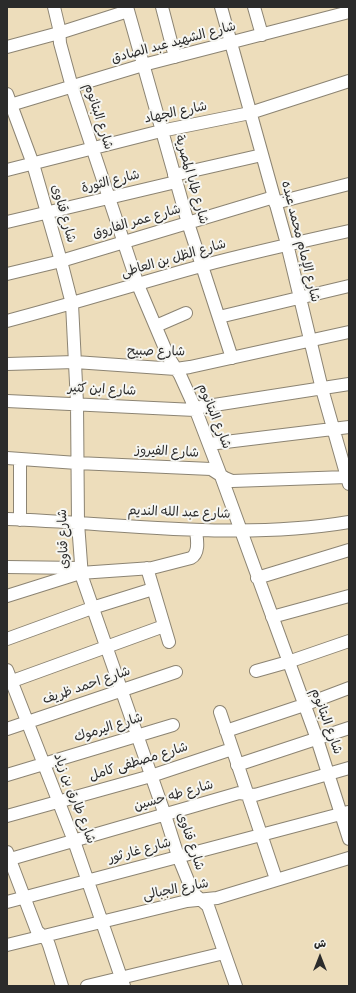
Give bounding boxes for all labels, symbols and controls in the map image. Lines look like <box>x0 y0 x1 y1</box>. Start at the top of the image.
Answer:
street label: شارع الشهيد عبد الصادق <box>110 20 238 68</box>
street label: شارع البتانوم <box>79 82 115 152</box>
street label: شارع الجهاد <box>143 100 209 128</box>
street label: شارع طابا المصرية <box>170 134 210 226</box>
street label: شارع الثورة <box>80 168 142 198</box>
street label: شارع الإمام محمد عبده <box>276 180 322 304</box>
street label: شارع قناوى <box>46 183 78 245</box>
street label: شارع عمر الفاروق <box>91 203 183 243</box>
street label: شارع الظل بن العاطى <box>120 238 228 282</box>
street label: شارع صبيح <box>127 345 185 361</box>
street label: شارع ابن كثير <box>67 381 137 401</box>
street label: شارع البتانوم <box>193 382 233 452</box>
street label: شارع الفيروز <box>135 444 199 462</box>
street label: شارع عبد الله النديم <box>127 504 231 524</box>
street label: شارع قناوى <box>56 509 74 569</box>
street label: شارع احمد ظريف <box>41 665 133 709</box>
street label: شارع البتانوم <box>306 687 344 757</box>
street label: شارع اليرموك <box>73 711 145 747</box>
street label: شارع مصطفى كامل <box>88 741 190 785</box>
street label: شارع طارق بن زياد <box>49 751 97 847</box>
street label: شارع طه حسين <box>132 778 216 816</box>
street label: شارع قناوى <box>172 811 206 873</box>
street label: شارع غار ثور <box>107 836 173 868</box>
street label: شارع الجبالى <box>142 877 210 905</box>
north arrow <box>300 937 340 977</box>
text: ش <box>314 939 326 951</box>

